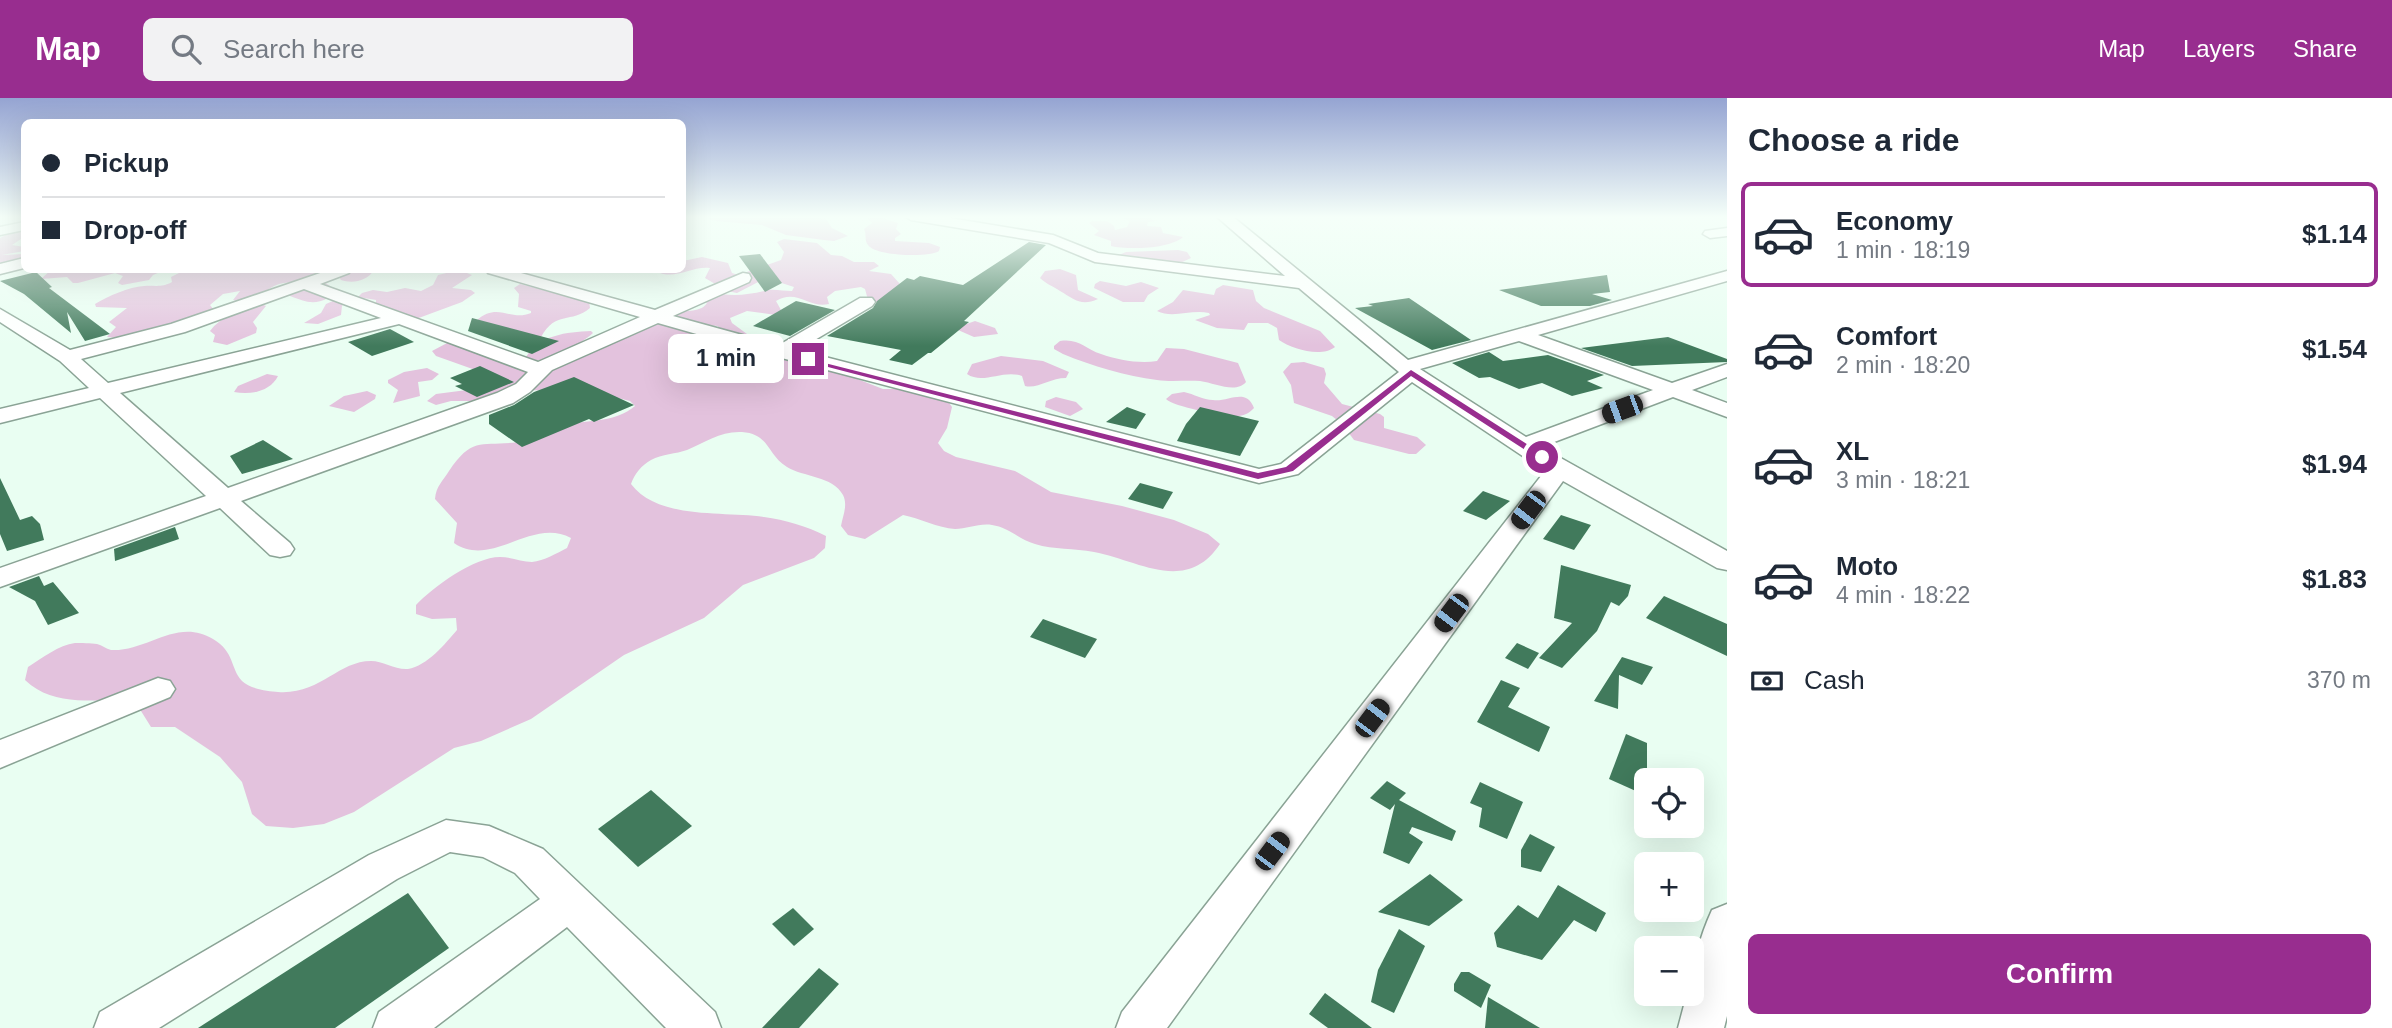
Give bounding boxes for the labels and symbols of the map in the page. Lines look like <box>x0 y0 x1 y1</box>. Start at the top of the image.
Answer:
callout: 1 min <box>668 334 784 384</box>
route end <box>792 343 824 375</box>
car <box>1599 392 1646 426</box>
route start <box>1526 441 1558 473</box>
car <box>1507 487 1550 533</box>
car <box>1430 590 1473 636</box>
car <box>1351 695 1394 741</box>
car <box>1251 828 1294 874</box>

